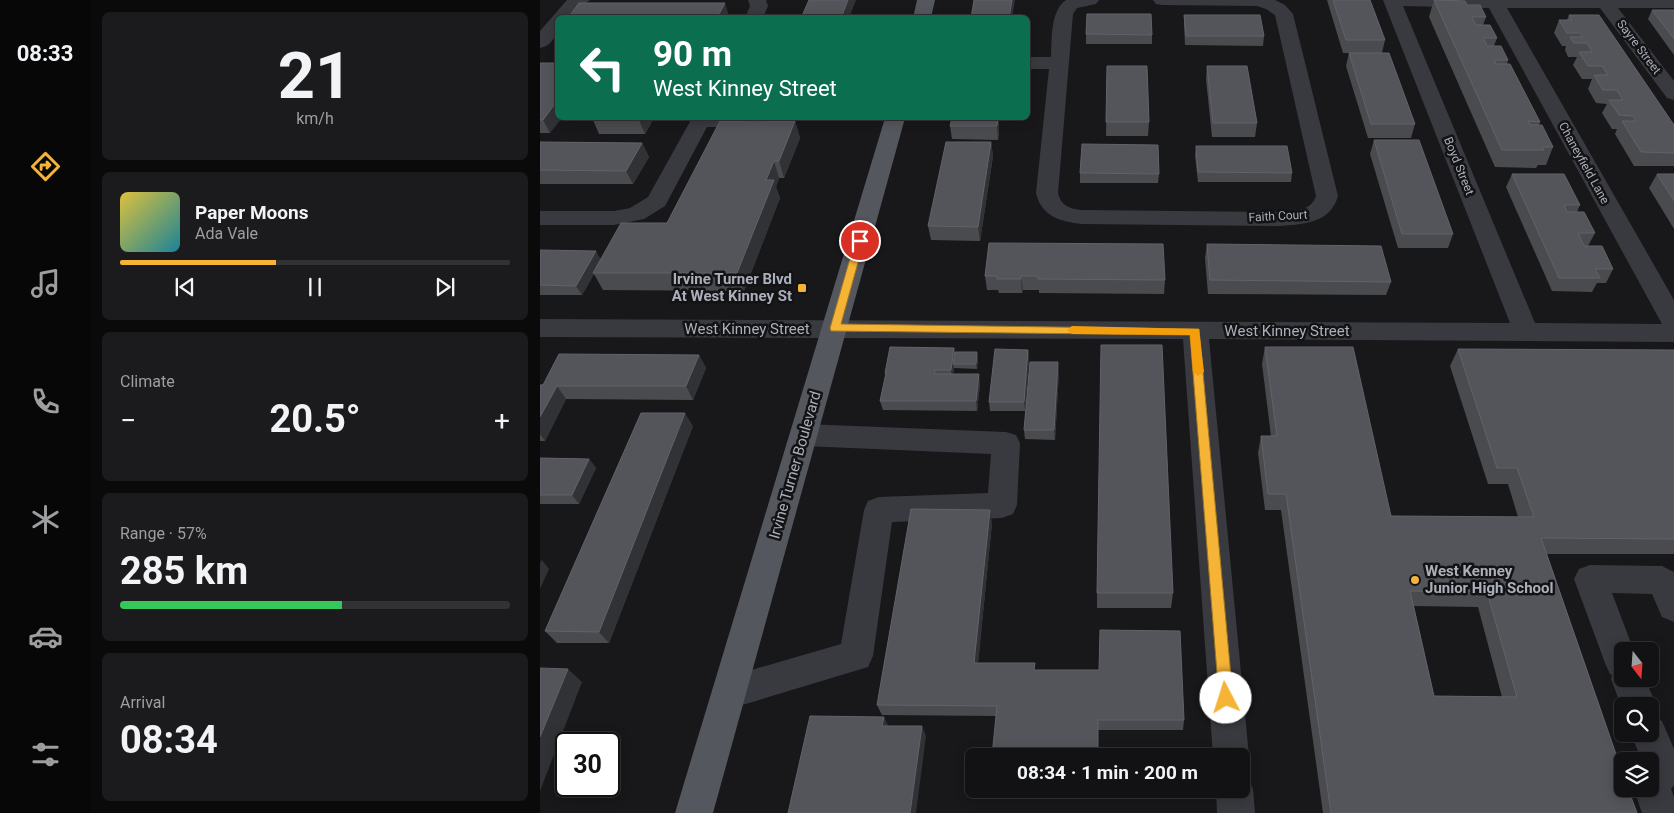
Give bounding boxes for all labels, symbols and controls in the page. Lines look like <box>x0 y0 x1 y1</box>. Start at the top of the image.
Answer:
street label: Sayre Street <box>1614 17 1664 77</box>
text: 90 m <box>653 34 732 75</box>
icon: left <box>570 35 635 100</box>
text: 21 <box>278 38 352 114</box>
text: 08:33 <box>17 41 73 66</box>
text: West Kinney Street <box>653 76 837 101</box>
text: km/h <box>296 109 334 128</box>
street label: Chaneyfield Lane <box>1556 120 1612 206</box>
street label: Boyd Street <box>1441 135 1477 197</box>
icon: directions <box>28 149 63 184</box>
text: Paper Moons <box>195 201 308 224</box>
street label: Faith Court <box>1248 207 1308 225</box>
pin <box>839 220 881 262</box>
text: Ada Vale <box>195 224 258 243</box>
icon: arrive <box>846 227 874 255</box>
icon: music <box>28 266 63 301</box>
place label: Irvine Turner Blvd At West Kinney St <box>672 270 792 305</box>
icon: previous <box>171 273 199 301</box>
icon: pause <box>301 273 329 301</box>
icon: next <box>431 273 459 301</box>
marker: Irvine Turner Blvd At West Kinney St <box>796 282 808 294</box>
street label: West Kinney Street <box>684 320 810 338</box>
street label: West Kinney Street <box>1224 322 1350 340</box>
text: Climate <box>120 372 175 391</box>
icon: phone <box>28 384 63 419</box>
street label: Irvine Turner Boulevard <box>765 389 825 541</box>
text: 20.5° <box>269 397 361 441</box>
text: − <box>120 404 136 437</box>
text: + <box>494 404 510 437</box>
icon: climate <box>28 502 63 537</box>
text: Range · 57% <box>120 524 207 543</box>
text: 285 km <box>120 549 248 593</box>
place label: West Kenney Junior High School <box>1425 562 1553 597</box>
marker: West Kenney Junior High School <box>1409 574 1421 586</box>
icon: car <box>28 619 63 654</box>
north arrow <box>1614 642 1659 688</box>
map controls <box>1614 642 1659 797</box>
position arrow <box>1199 671 1251 723</box>
text: Arrival <box>120 693 165 712</box>
button: search <box>1614 697 1659 742</box>
text: 08:34 <box>120 718 218 762</box>
speed limit sign: 30 <box>555 732 620 797</box>
icon: filters <box>28 737 63 772</box>
button: layers <box>1614 752 1659 797</box>
text: 08:34 · 1 min · 200 m <box>1017 761 1198 784</box>

